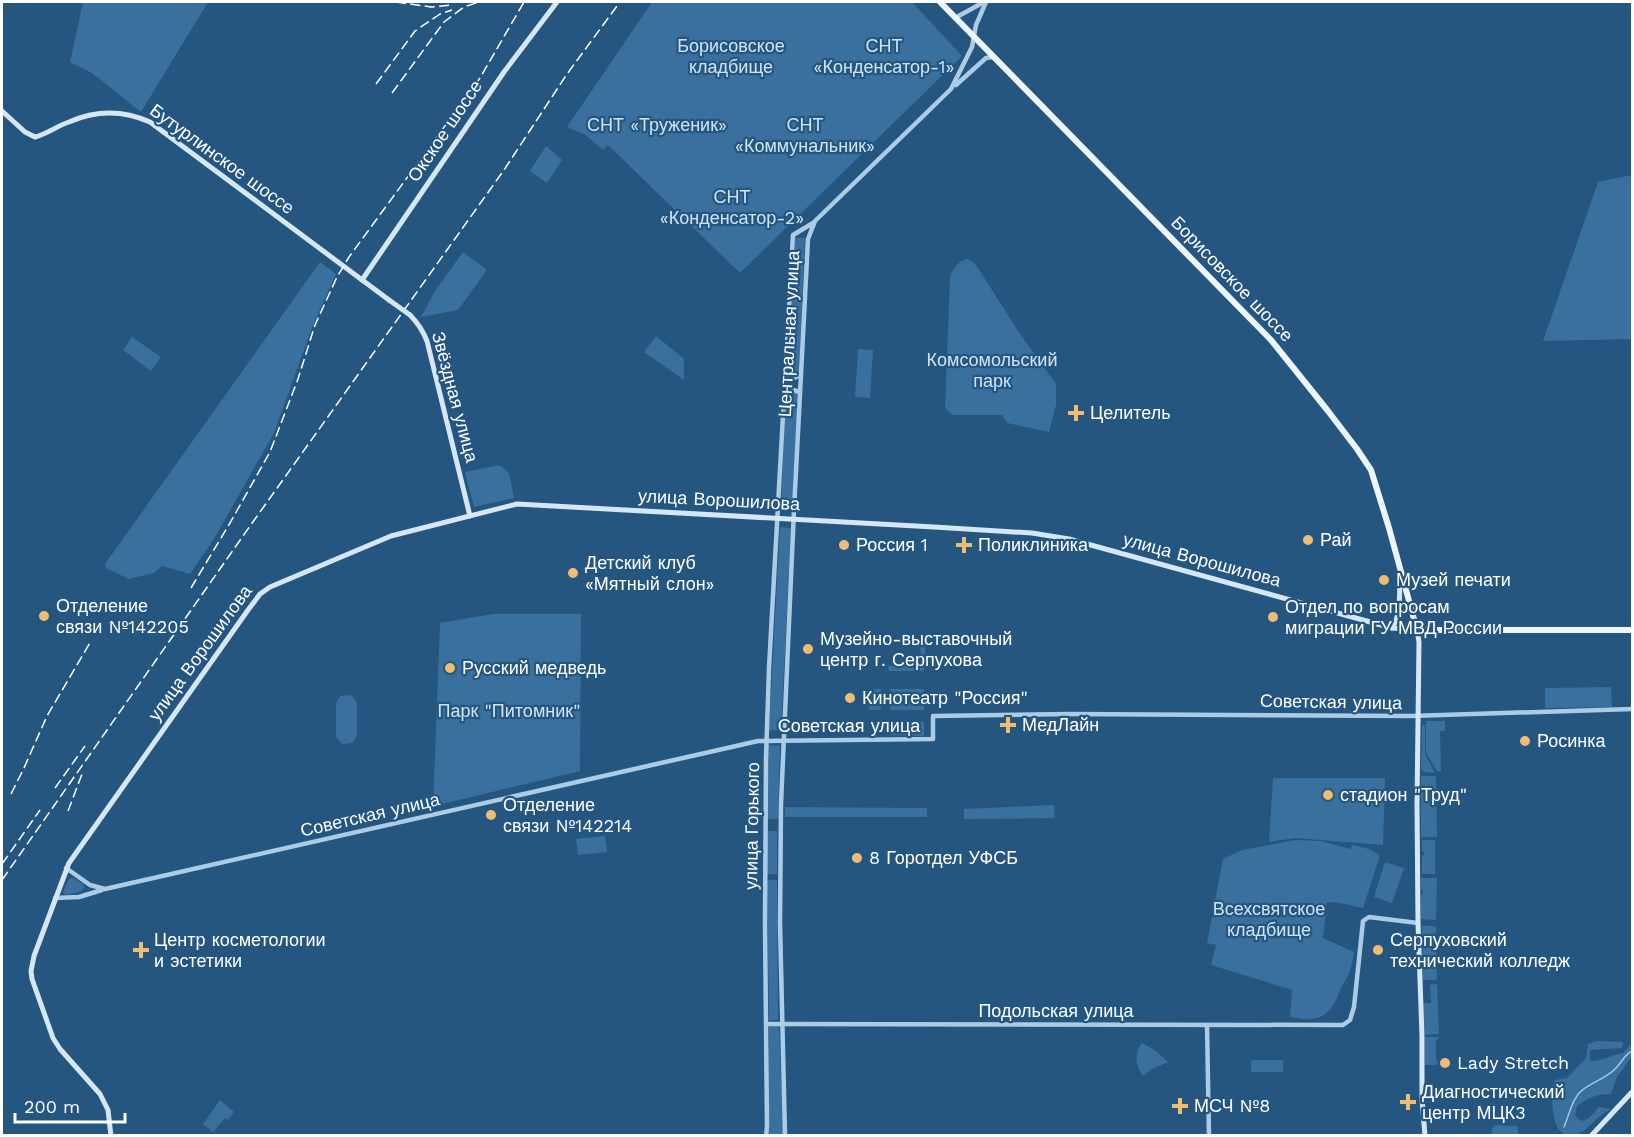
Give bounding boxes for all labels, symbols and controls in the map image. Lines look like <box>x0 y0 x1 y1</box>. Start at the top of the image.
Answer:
park label: Борисовское кладбище <box>677 35 785 77</box>
park label: СНТ «Конденсатор-1» <box>814 35 954 77</box>
street label: Окское шоссе <box>403 76 486 185</box>
street label: Бутурлинское шоссе <box>146 99 299 218</box>
park label: СНТ «Труженик» <box>587 114 727 135</box>
park label: СНТ «Коммунальник» <box>735 114 875 156</box>
park label: СНТ «Конденсатор-2» <box>660 186 804 228</box>
street label: Борисовское шоссе <box>1167 212 1298 346</box>
street label: Центральная улица <box>774 249 803 418</box>
street label: Звёздная улица <box>428 329 483 465</box>
park label: Комсомольский парк <box>927 349 1057 391</box>
place label: Целитель <box>1090 402 1171 423</box>
marker: Целитель <box>1067 404 1085 422</box>
street label: улица Ворошилова <box>637 485 802 514</box>
street label: улица Ворошилова <box>1121 528 1284 591</box>
place label: Рай <box>1320 529 1351 550</box>
marker: Рай <box>1301 533 1315 547</box>
place label: Россия 1 <box>856 534 928 555</box>
place label: Поликлиника <box>978 534 1089 555</box>
marker: Поликлиника <box>955 536 973 554</box>
marker: Россия 1 <box>837 538 851 552</box>
place label: Детский клуб «Мятный слон» <box>585 552 714 594</box>
marker: Детский клуб «Мятный слон» <box>566 566 580 580</box>
place label: Музей печати <box>1396 569 1511 590</box>
marker: Музей печати <box>1377 573 1391 587</box>
street label: улица Ворошилова <box>143 580 256 725</box>
place label: Отделение связи №142205 <box>56 595 189 637</box>
place label: Отдел по вопросам миграции ГУ МВД России <box>1285 596 1502 638</box>
marker: Отделение связи №142205 <box>37 609 51 623</box>
marker: Отдел по вопросам миграции ГУ МВД России <box>1266 610 1280 624</box>
place label: Музейно-выставочный центр г. Серпухова <box>820 628 1012 670</box>
marker: Музейно-выставочный центр г. Серпухова <box>801 642 815 656</box>
place label: Русский медведь <box>462 657 606 678</box>
marker: Русский медведь <box>443 661 457 675</box>
place label: Кинотеатр "Россия" <box>862 687 1028 708</box>
street label: Советская улица <box>1260 690 1403 713</box>
marker: Кинотеатр "Россия" <box>843 691 857 705</box>
park label: Парк "Питомник" <box>438 700 580 721</box>
place label: МедЛайн <box>1022 714 1099 735</box>
street label: Советская улица <box>778 715 921 736</box>
marker: МедЛайн <box>999 716 1017 734</box>
place label: Росинка <box>1537 730 1606 751</box>
marker: Росинка <box>1518 734 1532 748</box>
street label: улица Горького <box>740 762 763 890</box>
place label: стадион "Труд" <box>1340 784 1467 805</box>
street label: Советская улица <box>298 788 443 841</box>
marker: стадион "Труд" <box>1321 788 1335 802</box>
place label: Отделение связи №142214 <box>503 794 632 836</box>
marker: Отделение связи №142214 <box>484 808 498 822</box>
place label: 8 Горотдел УФСБ <box>869 847 1018 868</box>
marker: 8 Горотдел УФСБ <box>850 851 864 865</box>
park label: Всехсвятское кладбище <box>1213 898 1325 940</box>
place label: Центр косметологии и эстетики <box>154 929 326 971</box>
place label: Серпуховский технический колледж <box>1390 929 1570 971</box>
marker: Центр косметологии и эстетики <box>132 941 150 959</box>
marker: Серпуховский технический колледж <box>1371 943 1385 957</box>
street label: Подольская улица <box>978 1000 1135 1021</box>
place label: Lady Stretch <box>1457 1052 1569 1073</box>
marker: Lady Stretch <box>1438 1056 1452 1070</box>
place label: Диагностический центр МЦК3 <box>1422 1081 1564 1123</box>
scale bar <box>15 1086 124 1124</box>
marker: Диагностический центр МЦК3 <box>1399 1093 1417 1111</box>
place label: МСЧ №8 <box>1194 1095 1270 1116</box>
text: 200 m <box>24 1096 80 1117</box>
marker: МСЧ №8 <box>1171 1097 1189 1115</box>

